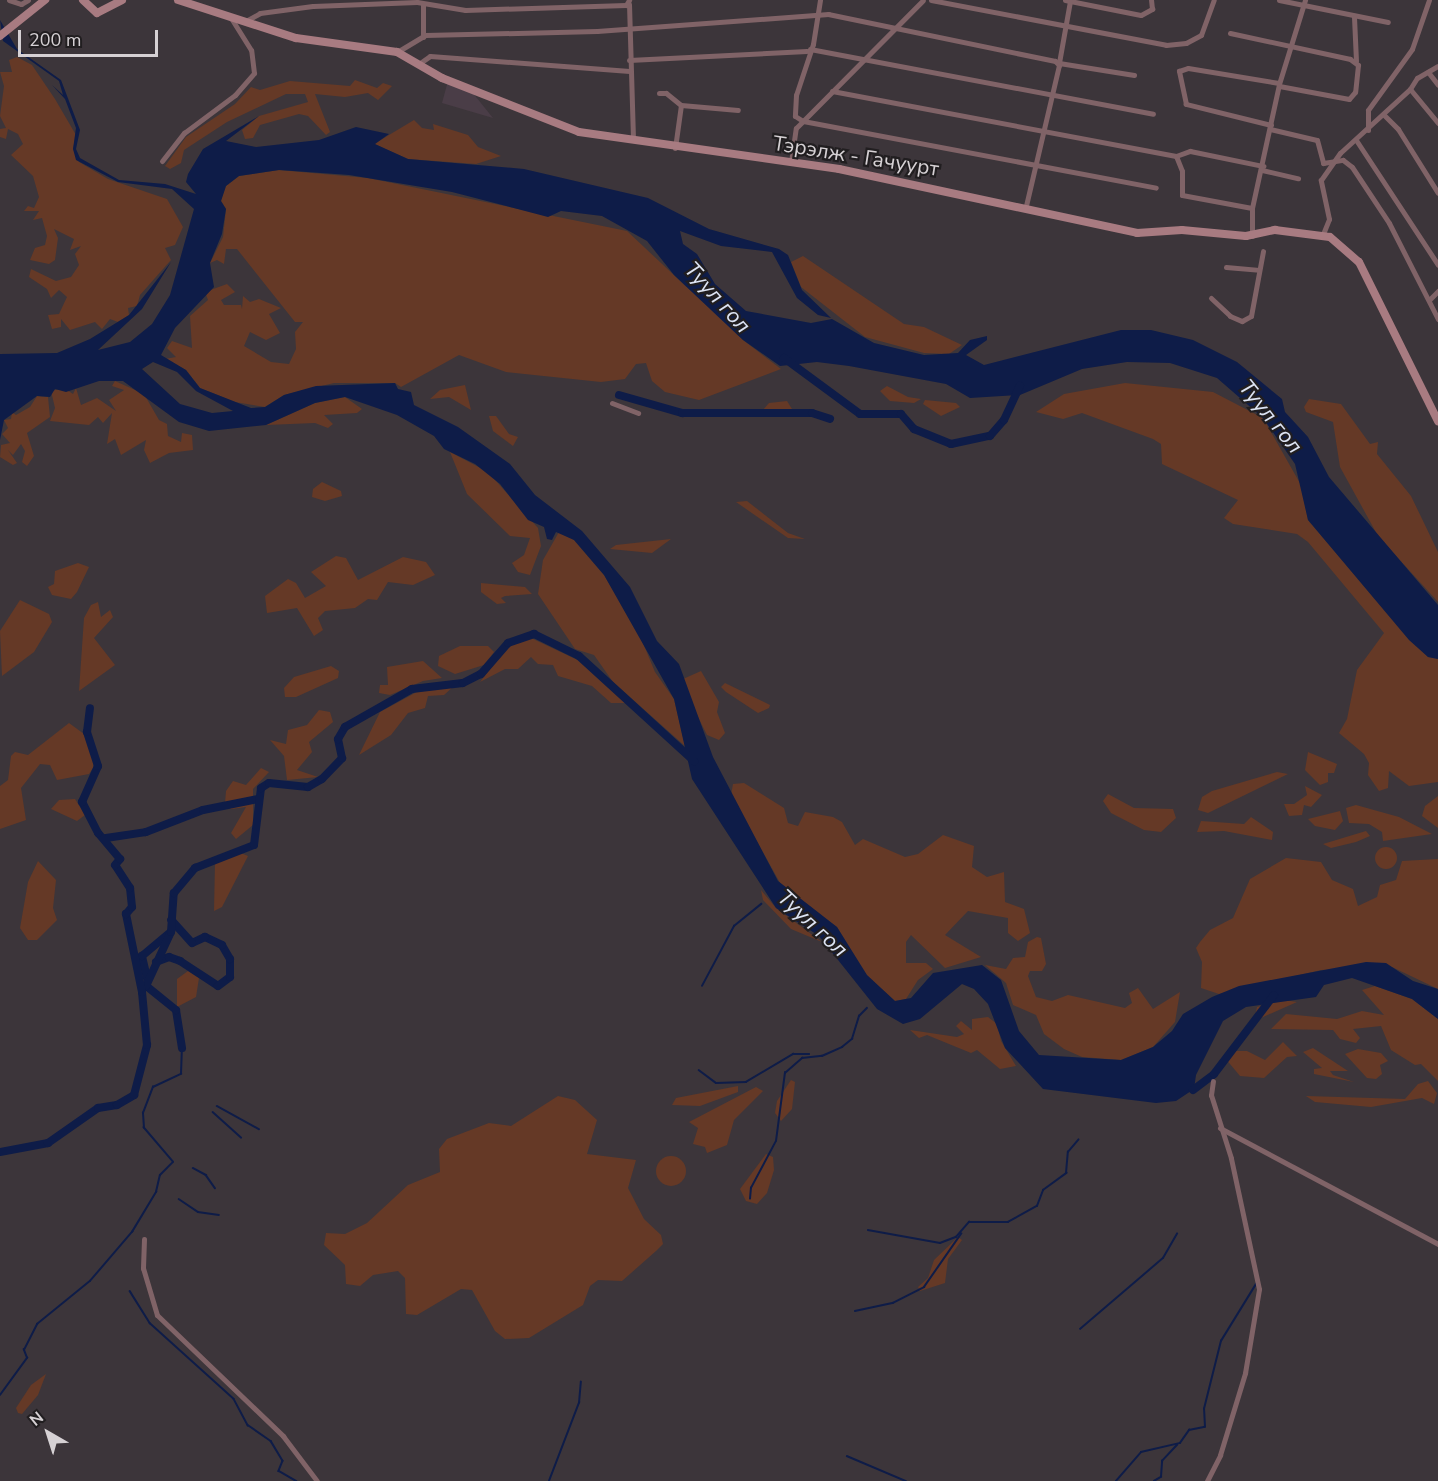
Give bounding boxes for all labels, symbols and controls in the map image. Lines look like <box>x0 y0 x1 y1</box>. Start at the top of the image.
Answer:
scale bar <box>21 18 160 56</box>
text: 200 m <box>29 28 81 52</box>
street label: Тэрэлж - Гачуурт <box>771 130 941 182</box>
water label: Туул гол <box>678 257 756 339</box>
water label: Туул гол <box>1232 375 1308 459</box>
water label: Туул гол <box>771 885 853 963</box>
north arrow <box>18 1403 78 1463</box>
text: N <box>25 1407 48 1431</box>

